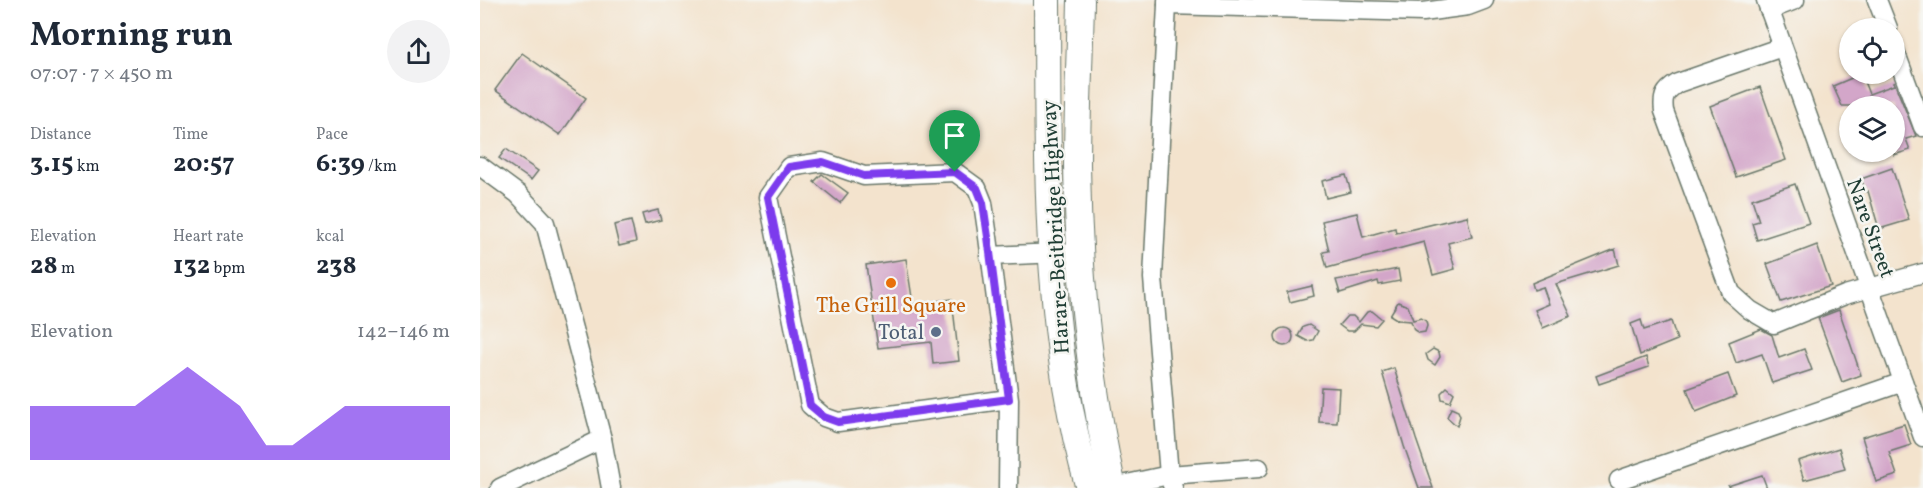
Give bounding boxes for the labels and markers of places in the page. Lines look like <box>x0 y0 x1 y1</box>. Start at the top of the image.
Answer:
pin <box>929 110 980 172</box>
marker: The Grill Square <box>884 276 898 290</box>
place label: The Grill Square <box>816 292 966 321</box>
place label: Total <box>878 319 924 348</box>
marker: Total <box>929 325 943 339</box>

